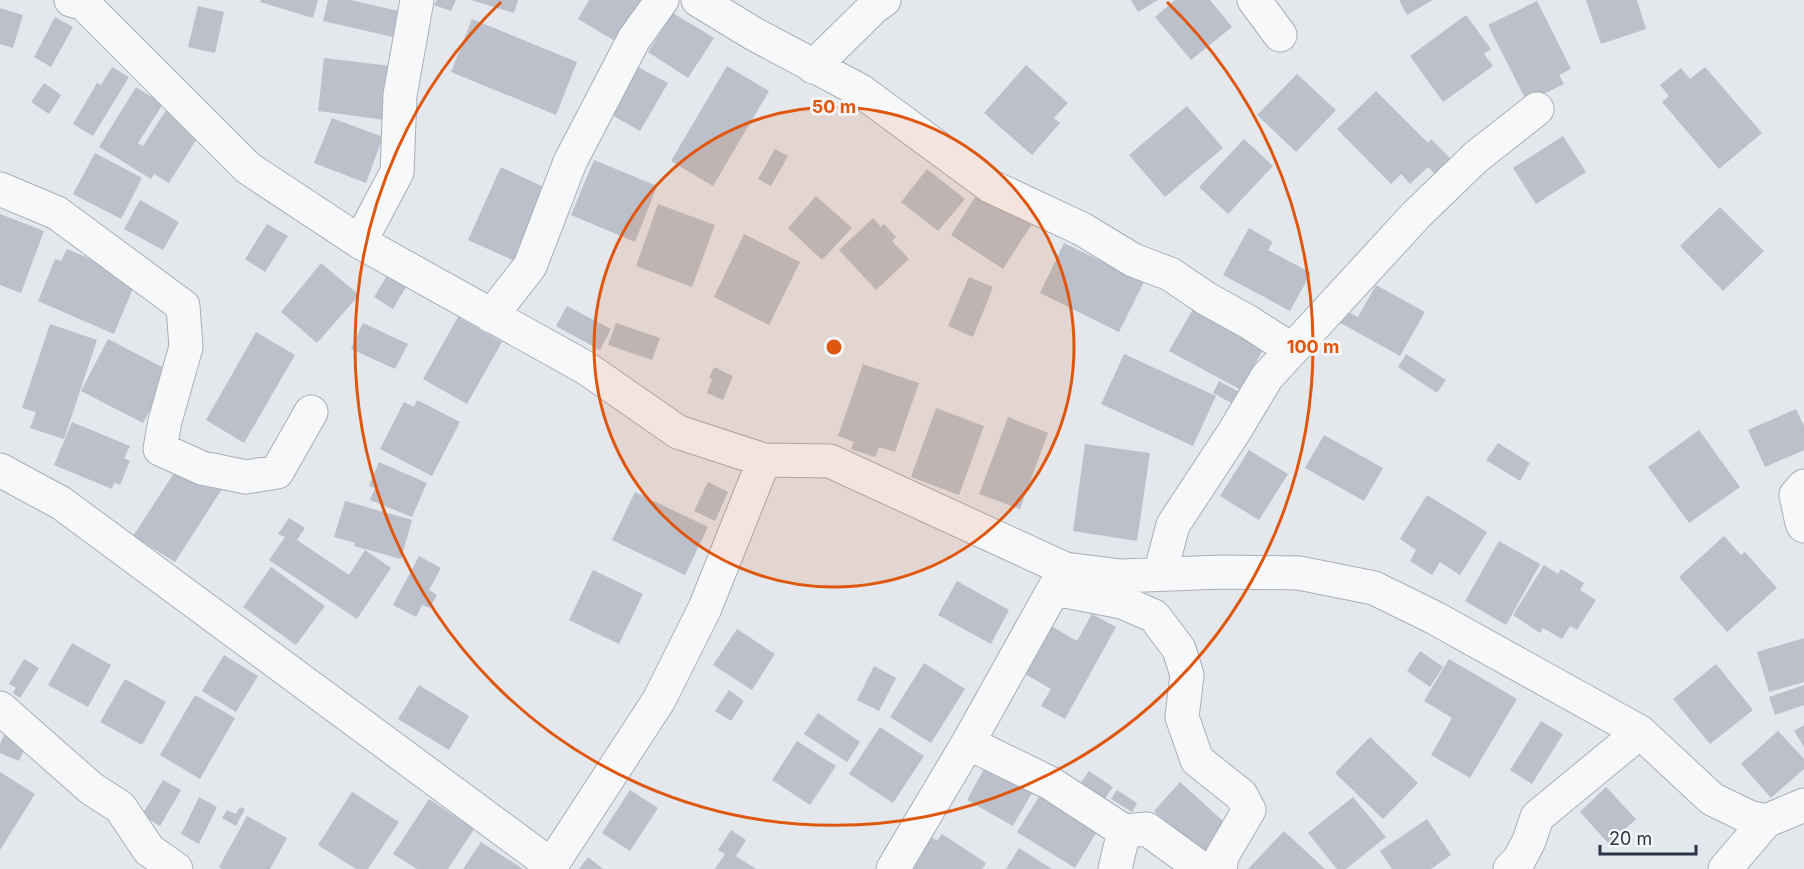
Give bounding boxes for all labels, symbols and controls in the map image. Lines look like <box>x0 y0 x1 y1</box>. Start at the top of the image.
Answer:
text: 50 m <box>812 96 856 117</box>
text: 100 m <box>1287 336 1339 357</box>
centre of rings <box>824 337 844 357</box>
scale bar <box>1600 818 1696 856</box>
text: 20 m <box>1609 828 1652 849</box>

